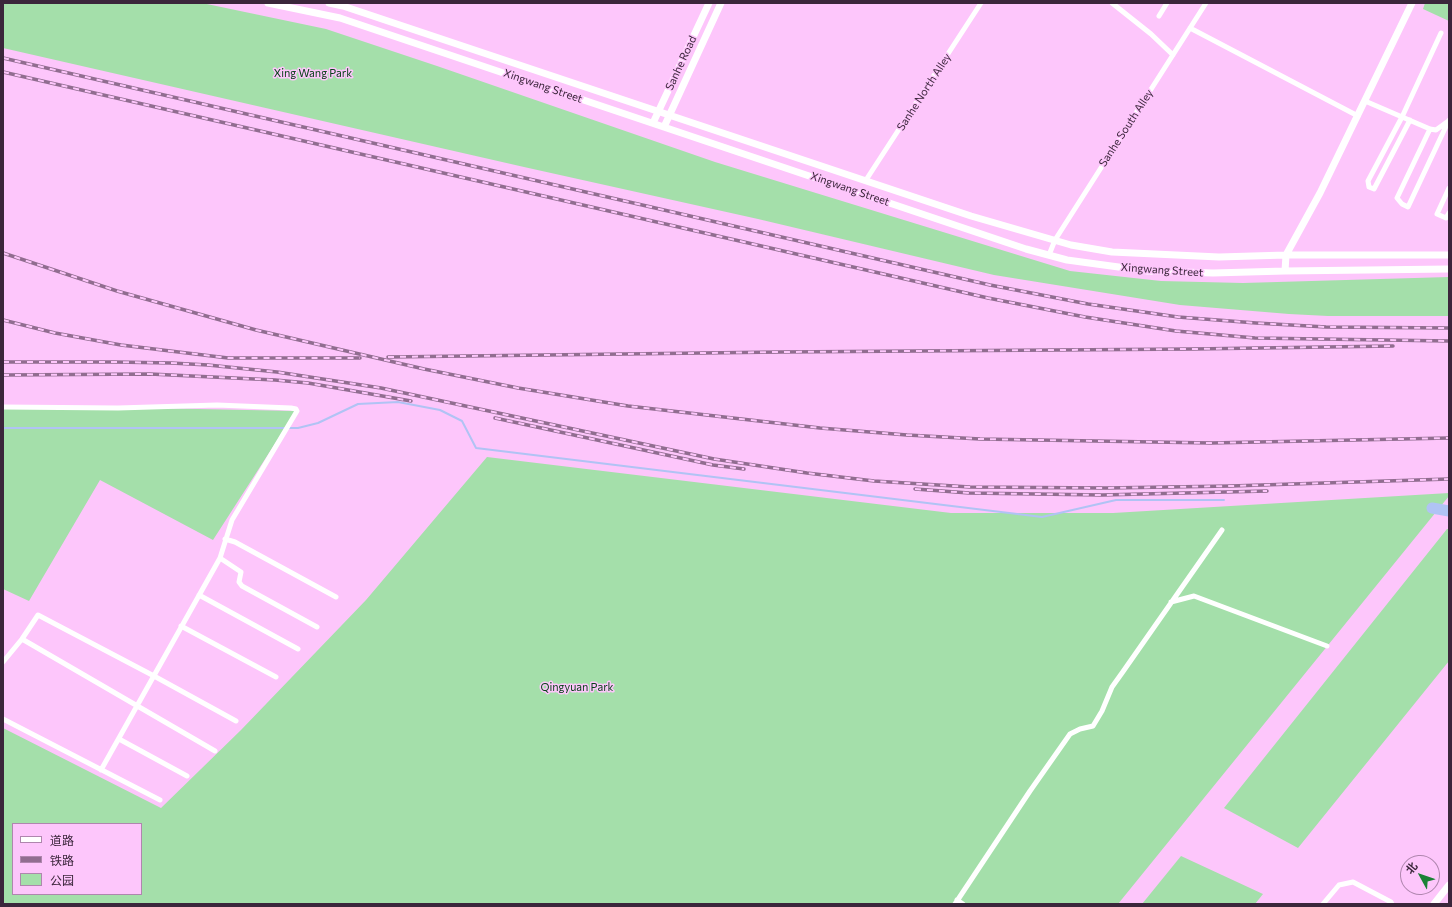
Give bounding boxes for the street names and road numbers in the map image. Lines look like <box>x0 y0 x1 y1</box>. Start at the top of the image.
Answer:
street label: Sanhe Road <box>663 34 699 92</box>
street label: Sanhe North Alley <box>894 51 954 133</box>
street label: Xingwang Street <box>502 66 584 106</box>
street label: Sanhe South Alley <box>1096 87 1156 169</box>
street label: Xingwang Street <box>809 169 891 209</box>
street label: Xingwang Street <box>1120 261 1204 279</box>

